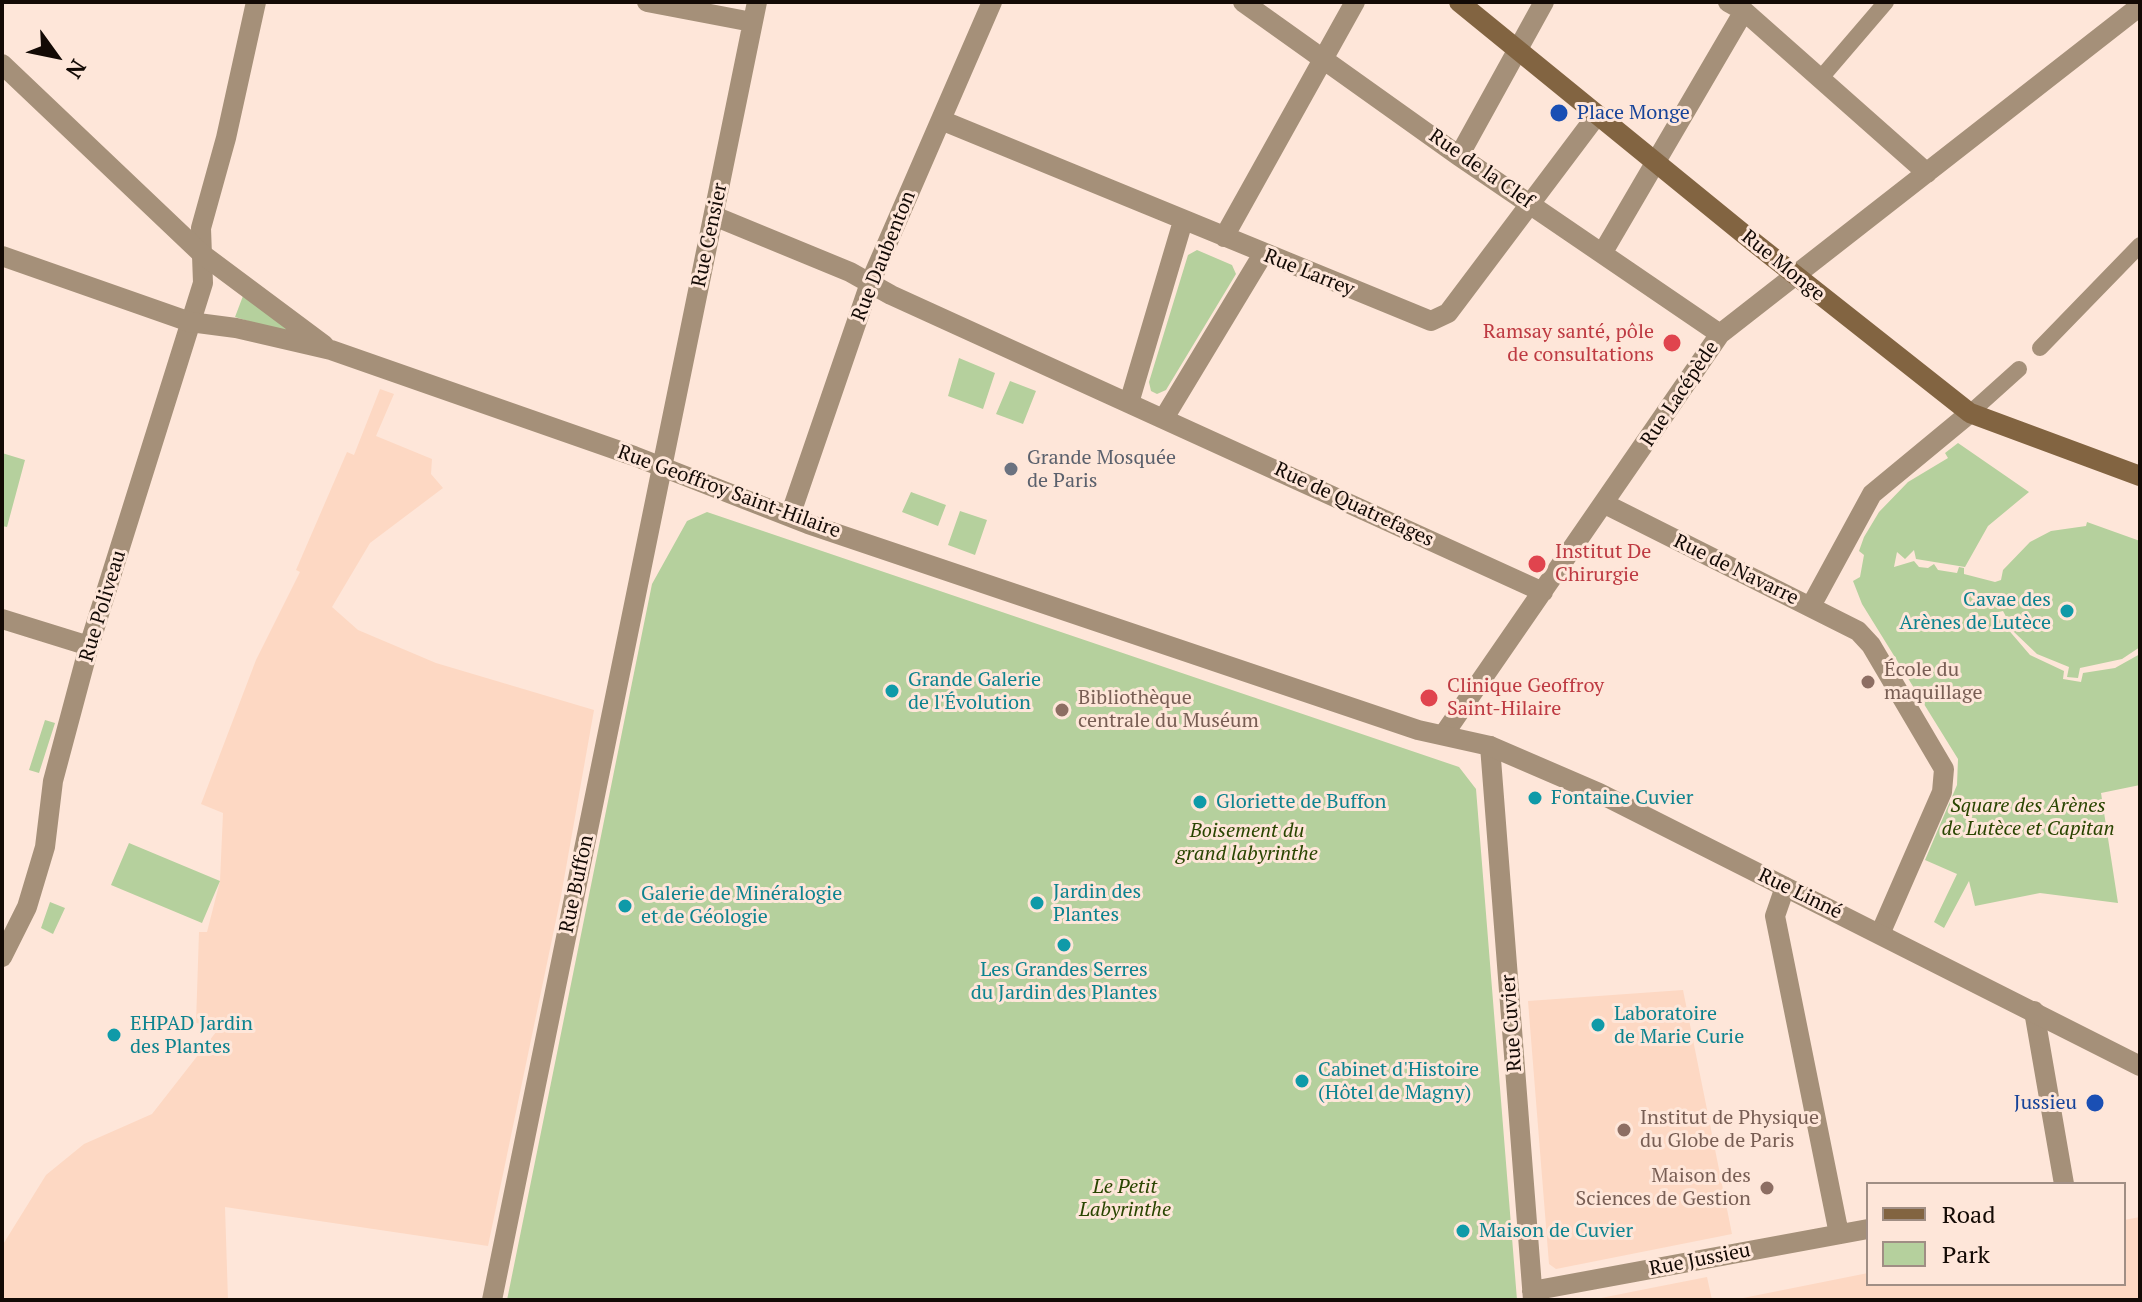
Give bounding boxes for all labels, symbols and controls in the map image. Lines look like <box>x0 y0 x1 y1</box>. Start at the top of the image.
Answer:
north arrow <box>16 16 96 96</box>
text: N <box>60 54 93 84</box>
place label: Place Monge <box>1577 101 1690 125</box>
marker: Place Monge <box>1548 102 1570 124</box>
street label: Rue de la Clef <box>1424 124 1538 214</box>
street label: Rue Censier <box>687 181 733 289</box>
street label: Rue Daubenton <box>847 187 921 325</box>
street label: Rue Monge <box>1737 225 1829 307</box>
street label: Rue Larrey <box>1260 244 1358 302</box>
place label: Ramsay santé, pôle de consultations <box>1483 320 1654 367</box>
marker: Ramsay santé, pôle de consultations <box>1661 332 1683 354</box>
street label: Rue Lacépède <box>1636 337 1724 451</box>
street label: Rue Geoffroy Saint-Hilaire <box>614 440 844 544</box>
place label: Grande Mosquée de Paris <box>1027 446 1176 493</box>
street label: Rue de Quatrefages <box>1271 458 1437 552</box>
marker: Grande Mosquée de Paris <box>1002 460 1020 478</box>
street label: Rue de Navarre <box>1670 530 1802 610</box>
place label: Institut De Chirurgie <box>1555 540 1651 587</box>
street label: Rue Poliveau <box>75 548 131 664</box>
marker: Institut De Chirurgie <box>1526 553 1548 575</box>
place label: Cavae des Arènes de Lutèce <box>1899 588 2051 635</box>
marker: Cavae des Arènes de Lutèce <box>2058 602 2076 620</box>
place label: École du maquillage <box>1884 658 1983 705</box>
place label: Grande Galerie de l'Évolution <box>908 668 1041 715</box>
marker: École du maquillage <box>1859 673 1877 691</box>
place label: Clinique Geoffroy Saint-Hilaire <box>1447 674 1604 721</box>
marker: Grande Galerie de l'Évolution <box>883 682 901 700</box>
place label: Bibliothèque centrale du Muséum <box>1078 686 1259 733</box>
marker: Clinique Geoffroy Saint-Hilaire <box>1418 687 1440 709</box>
marker: Bibliothèque centrale du Muséum <box>1053 701 1071 719</box>
place label: Fontaine Cuvier <box>1551 786 1693 810</box>
marker: Fontaine Cuvier <box>1526 789 1544 807</box>
place label: Gloriette de Buffon <box>1216 790 1386 814</box>
marker: Gloriette de Buffon <box>1191 793 1209 811</box>
park label: Square des Arènes de Lutèce et Capitan <box>1941 794 2115 841</box>
park label: Boisement du grand labyrinthe <box>1176 819 1318 866</box>
street label: Rue Buffon <box>555 833 599 935</box>
street label: Rue Linné <box>1754 863 1846 925</box>
place label: Jardin des Plantes <box>1053 880 1141 927</box>
place label: Galerie de Minéralogie et de Géologie <box>641 882 842 929</box>
marker: Jardin des Plantes <box>1028 894 1046 912</box>
marker: Galerie de Minéralogie et de Géologie <box>616 897 634 915</box>
marker: Les Grandes Serres du Jardin des Plantes <box>1055 936 1073 954</box>
place label: Les Grandes Serres du Jardin des Plantes <box>971 958 1157 1005</box>
street label: Rue Cuvier <box>1497 974 1527 1072</box>
place label: Laboratoire de Marie Curie <box>1614 1002 1744 1049</box>
place label: EHPAD Jardin des Plantes <box>130 1012 253 1059</box>
marker: Laboratoire de Marie Curie <box>1589 1016 1607 1034</box>
marker: EHPAD Jardin des Plantes <box>105 1026 123 1044</box>
place label: Cabinet d'Histoire (Hôtel de Magny) <box>1318 1058 1479 1105</box>
marker: Cabinet d'Histoire (Hôtel de Magny) <box>1293 1072 1311 1090</box>
place label: Jussieu <box>2014 1091 2077 1115</box>
marker: Jussieu <box>2084 1092 2106 1114</box>
place label: Institut de Physique du Globe de Paris <box>1640 1106 1819 1153</box>
marker: Institut de Physique du Globe de Paris <box>1615 1121 1633 1139</box>
place label: Maison des Sciences de Gestion <box>1576 1164 1751 1211</box>
park label: Le Petit Labyrinthe <box>1079 1175 1171 1222</box>
marker: Maison des Sciences de Gestion <box>1758 1179 1776 1197</box>
legend <box>1866 1182 2126 1286</box>
text: Road <box>1942 1198 1996 1230</box>
place label: Maison de Cuvier <box>1479 1219 1633 1243</box>
marker: Maison de Cuvier <box>1454 1222 1472 1240</box>
street label: Rue Jussieu <box>1647 1238 1753 1282</box>
text: Park <box>1942 1238 1990 1270</box>

